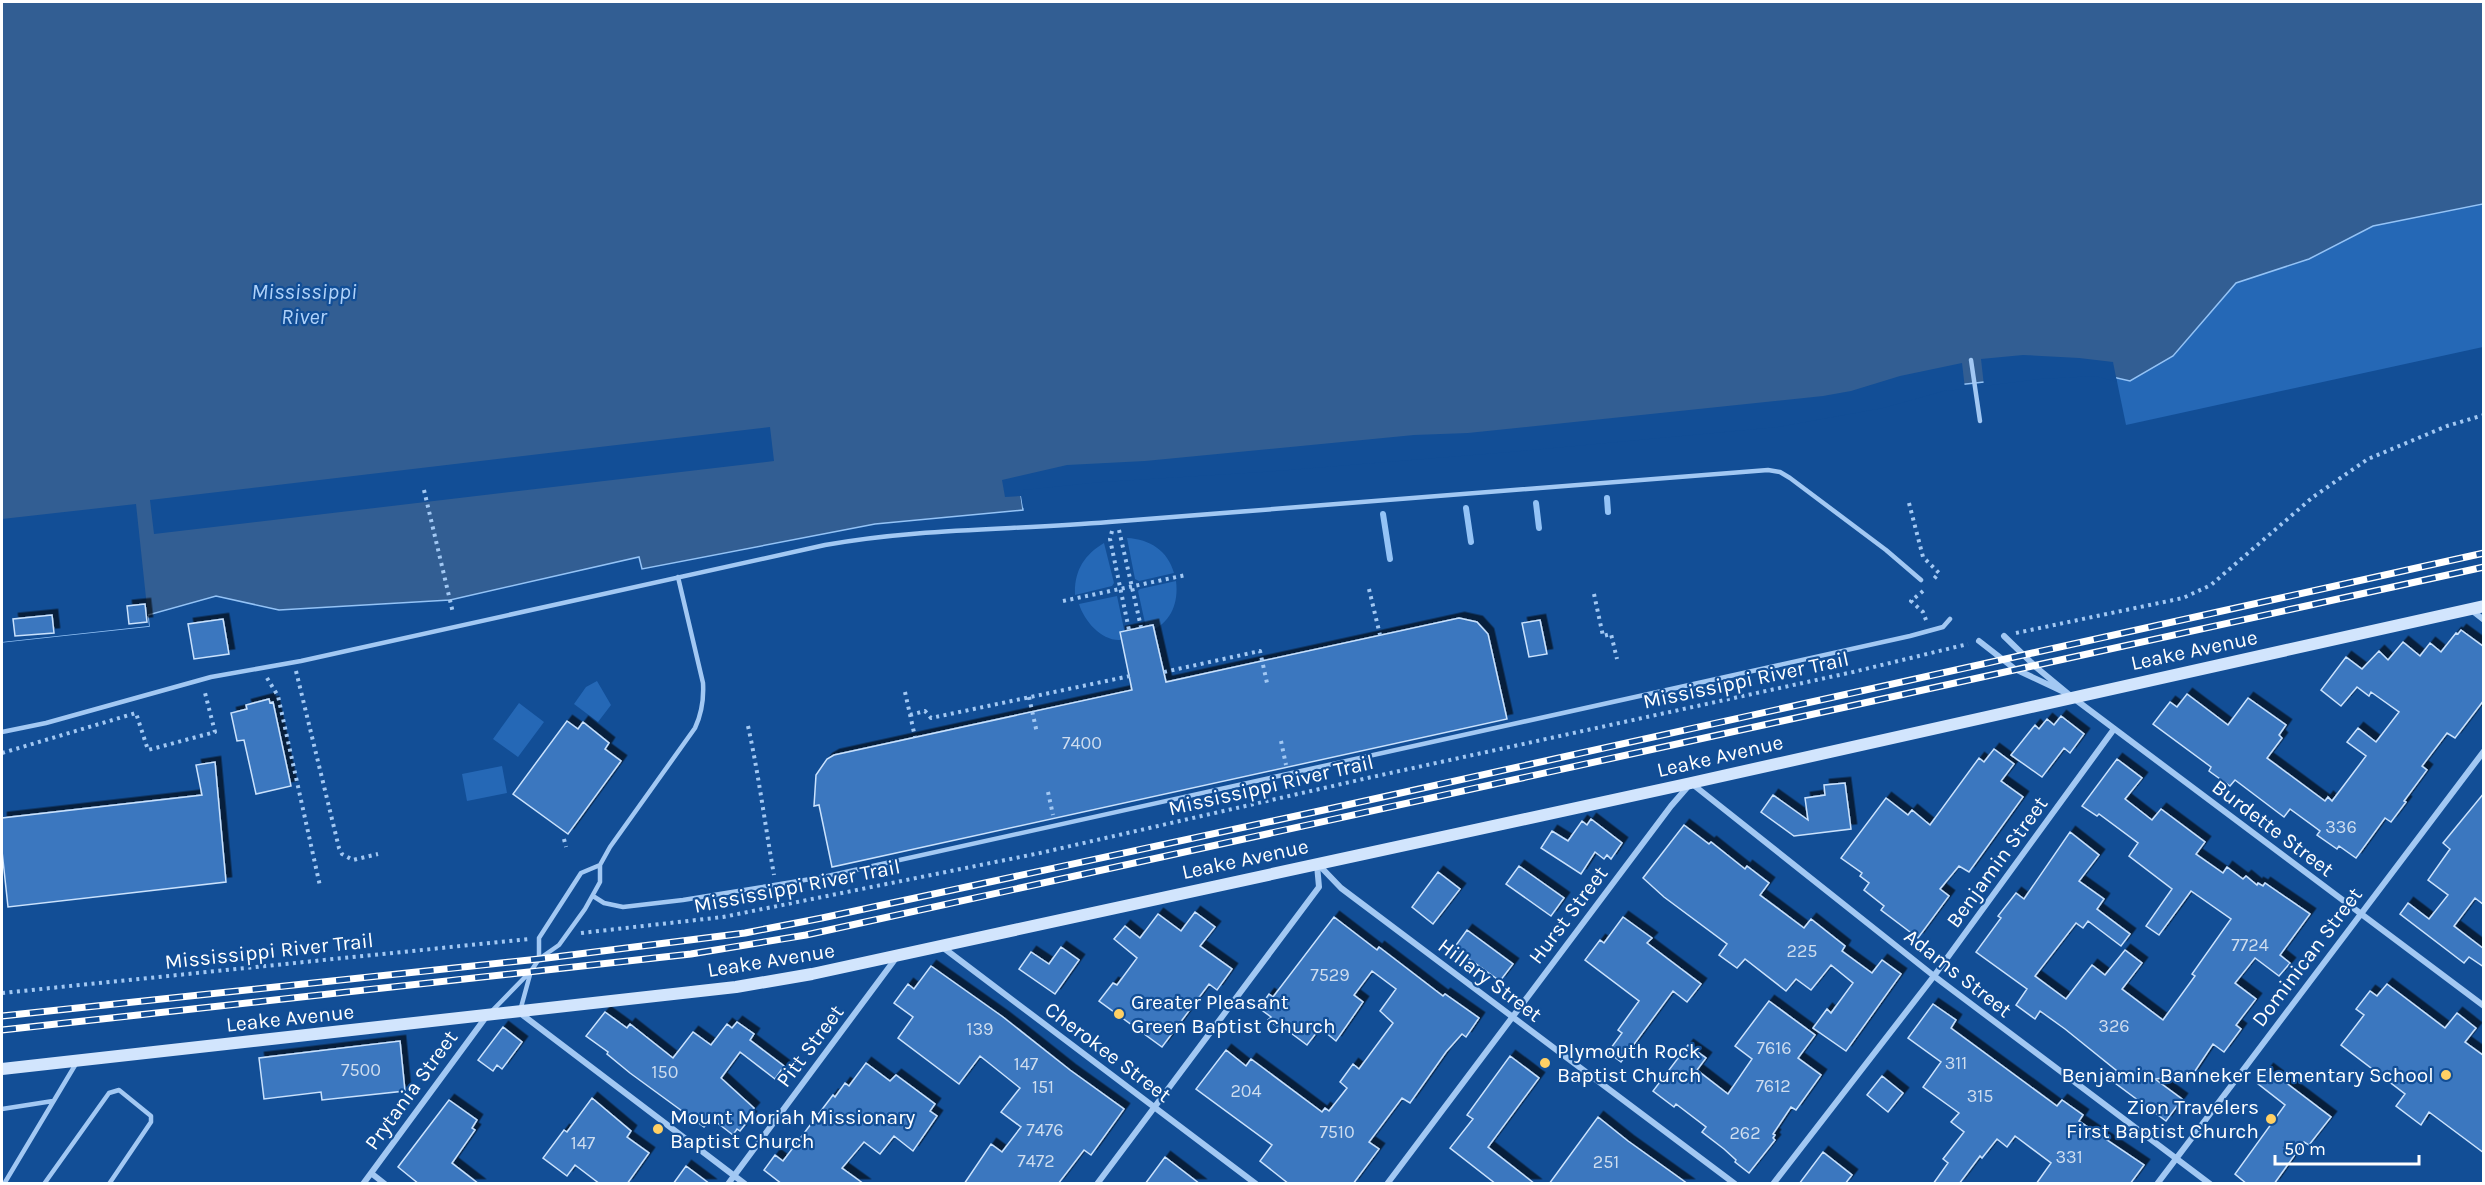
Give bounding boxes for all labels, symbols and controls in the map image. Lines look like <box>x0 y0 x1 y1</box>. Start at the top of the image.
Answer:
water label: Mississippi River <box>251 279 357 330</box>
street label: Leake Avenue <box>2128 625 2260 675</box>
street label: Mississippi River Trail <box>1641 646 1851 714</box>
street label: Leake Avenue <box>1655 730 1785 782</box>
house number: 7400 <box>1062 732 1102 754</box>
street label: Mississippi River Trail <box>1166 750 1376 820</box>
street label: Burdette Street <box>2208 775 2339 882</box>
street label: Benjamin Street <box>1941 792 2053 932</box>
house number: 336 <box>2325 816 2357 838</box>
street label: Leake Avenue <box>1179 834 1311 884</box>
street label: Mississippi River Trail <box>692 854 902 918</box>
street label: Hurst Street <box>1524 861 1613 969</box>
street label: Dominican Street <box>2247 883 2367 1031</box>
street label: Adams Street <box>1900 924 2016 1022</box>
street label: Mississippi River Trail <box>163 928 375 974</box>
street label: Hillary Street <box>1433 933 1547 1027</box>
house number: 7724 <box>2231 934 2269 956</box>
street label: Leake Avenue <box>705 938 837 982</box>
house number: 225 <box>1786 940 1818 962</box>
house number: 7529 <box>1310 964 1350 986</box>
place label: Greater Pleasant Green Baptist Church <box>1131 990 1336 1038</box>
street label: Cherokee Street <box>1040 997 1176 1107</box>
street label: Leake Avenue <box>225 999 355 1037</box>
street label: Pitt Street <box>771 1000 849 1092</box>
marker: Greater Pleasant Green Baptist Church <box>1112 1007 1126 1021</box>
house number: 326 <box>2098 1015 2130 1037</box>
house number: 139 <box>966 1018 994 1040</box>
street label: Prytania Street <box>360 1026 462 1154</box>
house number: 7616 <box>1756 1037 1792 1059</box>
place label: Plymouth Rock Baptist Church <box>1557 1039 1701 1087</box>
house number: 311 <box>1945 1052 1967 1074</box>
house number: 147 <box>1014 1053 1039 1075</box>
marker: Plymouth Rock Baptist Church <box>1538 1056 1552 1070</box>
house number: 7500 <box>341 1059 381 1081</box>
house number: 150 <box>652 1061 678 1083</box>
place label: Benjamin Banneker Elementary School <box>2061 1063 2434 1087</box>
marker: Benjamin Banneker Elementary School <box>2439 1068 2453 1082</box>
house number: 7612 <box>1755 1075 1791 1097</box>
house number: 151 <box>1032 1076 1054 1098</box>
house number: 204 <box>1230 1080 1262 1102</box>
house number: 315 <box>1967 1085 1993 1107</box>
place label: Zion Travelers First Baptist Church <box>2066 1095 2259 1143</box>
place label: Mount Moriah Missionary Baptist Church <box>670 1105 916 1153</box>
marker: Zion Travelers First Baptist Church <box>2264 1112 2278 1126</box>
house number: 7476 <box>1026 1119 1064 1141</box>
house number: 7510 <box>1319 1121 1355 1143</box>
marker: Mount Moriah Missionary Baptist Church <box>651 1122 665 1136</box>
house number: 262 <box>1729 1122 1761 1144</box>
scale bar <box>2275 1128 2419 1166</box>
house number: 147 <box>571 1132 596 1154</box>
text: 50 m <box>2284 1138 2326 1160</box>
house number: 331 <box>2055 1146 2083 1168</box>
house number: 7472 <box>1017 1150 1055 1172</box>
house number: 251 <box>1593 1151 1619 1173</box>

